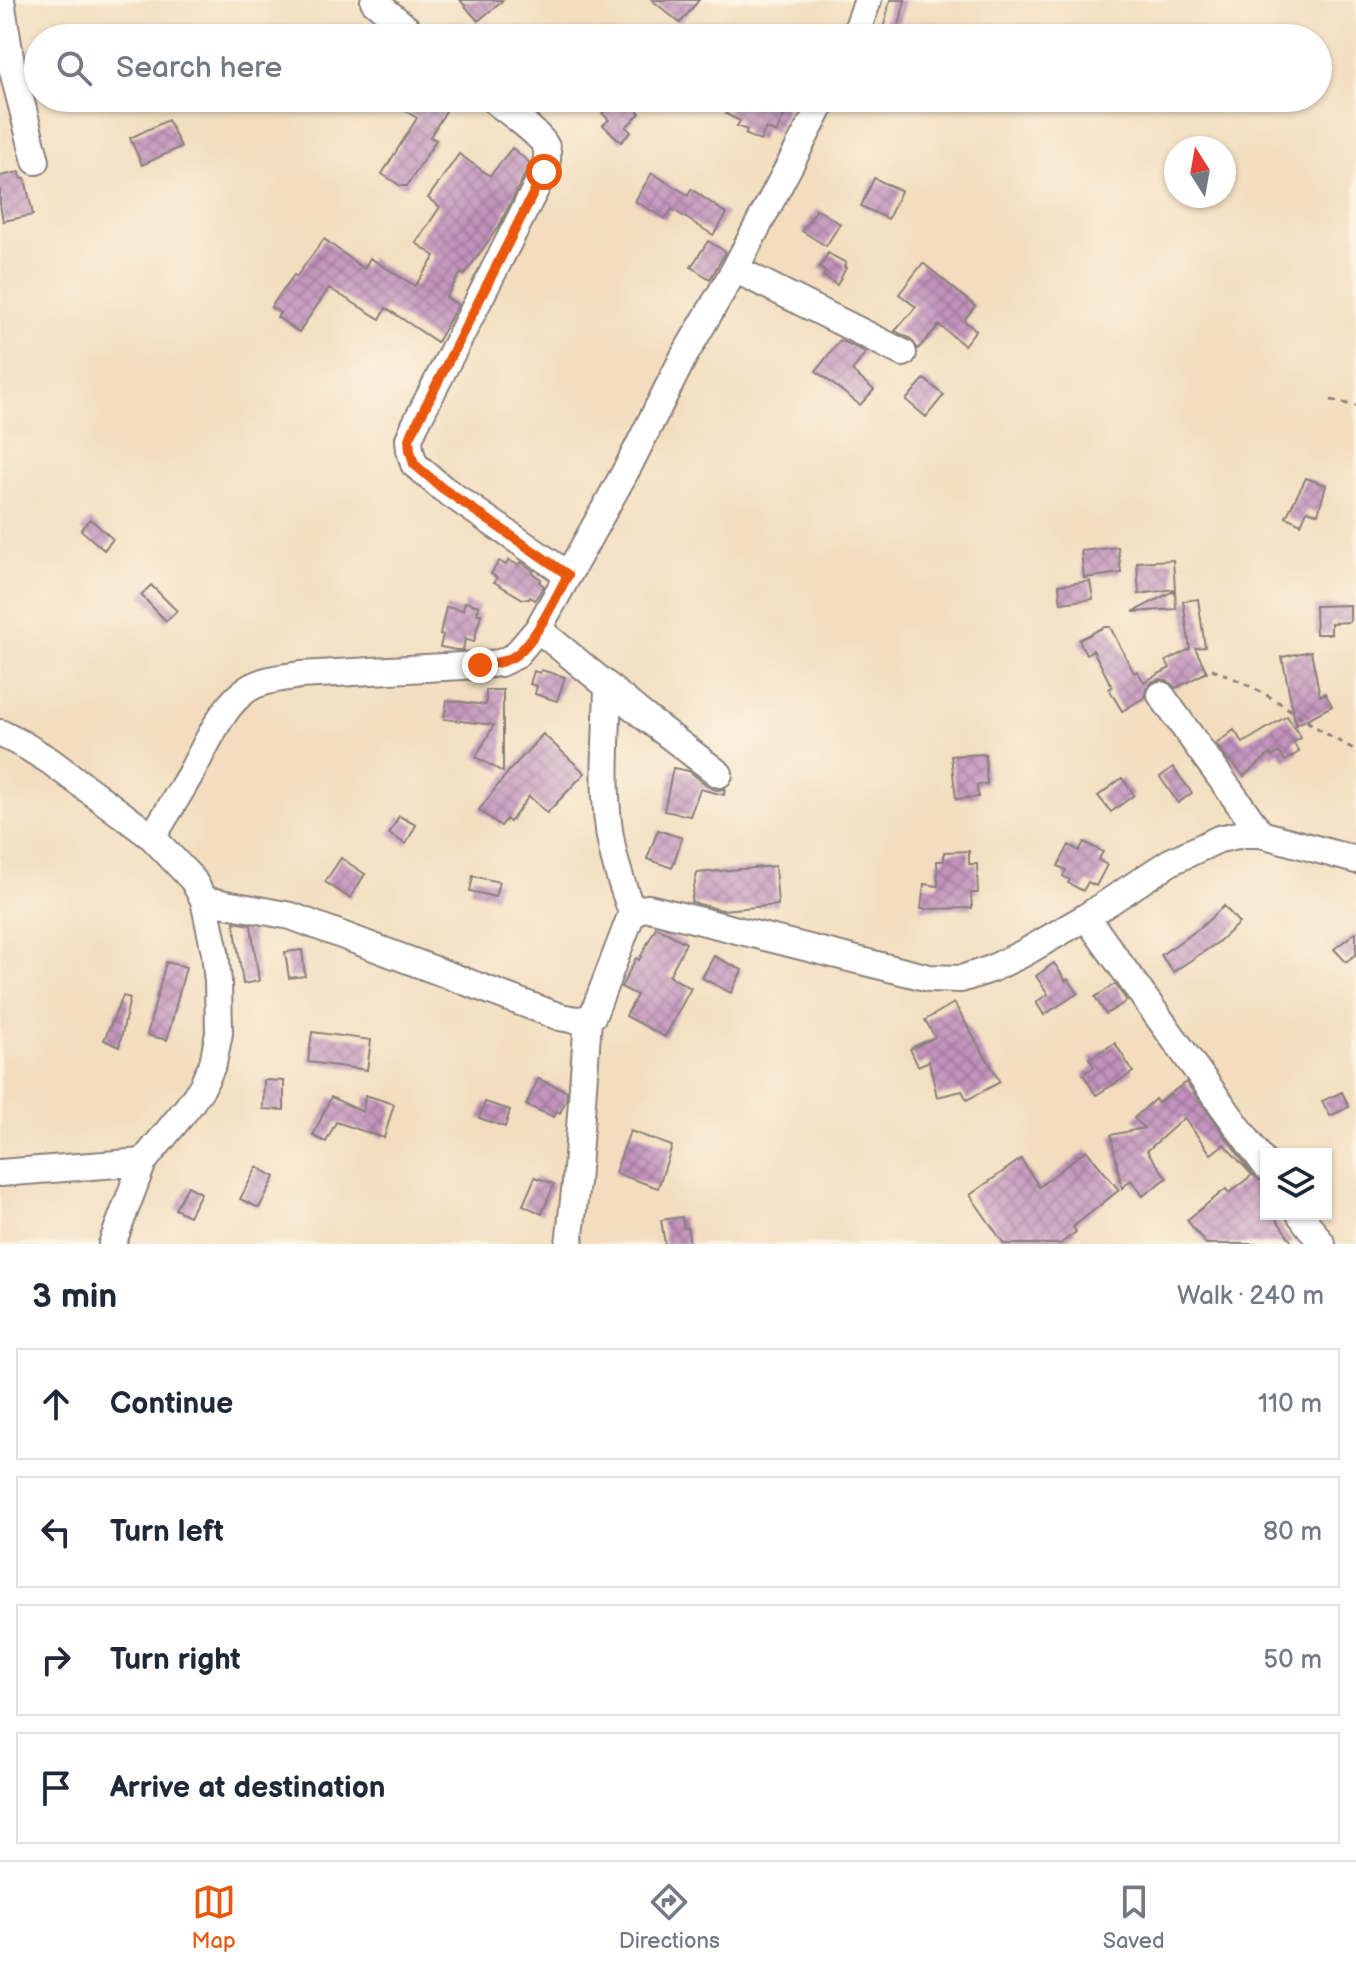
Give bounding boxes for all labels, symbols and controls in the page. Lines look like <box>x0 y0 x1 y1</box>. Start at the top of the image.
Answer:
search box <box>24 24 1332 112</box>
icon: search <box>52 46 96 90</box>
text: Search here <box>116 50 282 86</box>
north arrow <box>1164 136 1236 208</box>
route start <box>526 154 562 190</box>
route end <box>462 647 498 683</box>
map controls <box>1260 1148 1332 1220</box>
button: layers <box>1260 1148 1332 1220</box>
text: 3 min <box>32 1276 117 1317</box>
text: Walk · 240 m <box>1177 1281 1324 1312</box>
icon: ahead <box>34 1382 78 1426</box>
text: Continue <box>110 1386 233 1422</box>
text: 110 m <box>1258 1389 1322 1420</box>
icon: left <box>34 1510 78 1554</box>
text: Turn left <box>110 1514 224 1550</box>
text: 80 m <box>1263 1517 1322 1548</box>
icon: right <box>34 1638 78 1682</box>
text: Turn right <box>110 1642 241 1678</box>
text: 50 m <box>1263 1645 1322 1676</box>
icon: arrive <box>34 1766 78 1810</box>
text: Arrive at destination <box>110 1770 386 1806</box>
tab: Map <box>191 1880 236 1955</box>
tab: Directions <box>619 1880 720 1955</box>
tab: Saved <box>1103 1880 1165 1955</box>

